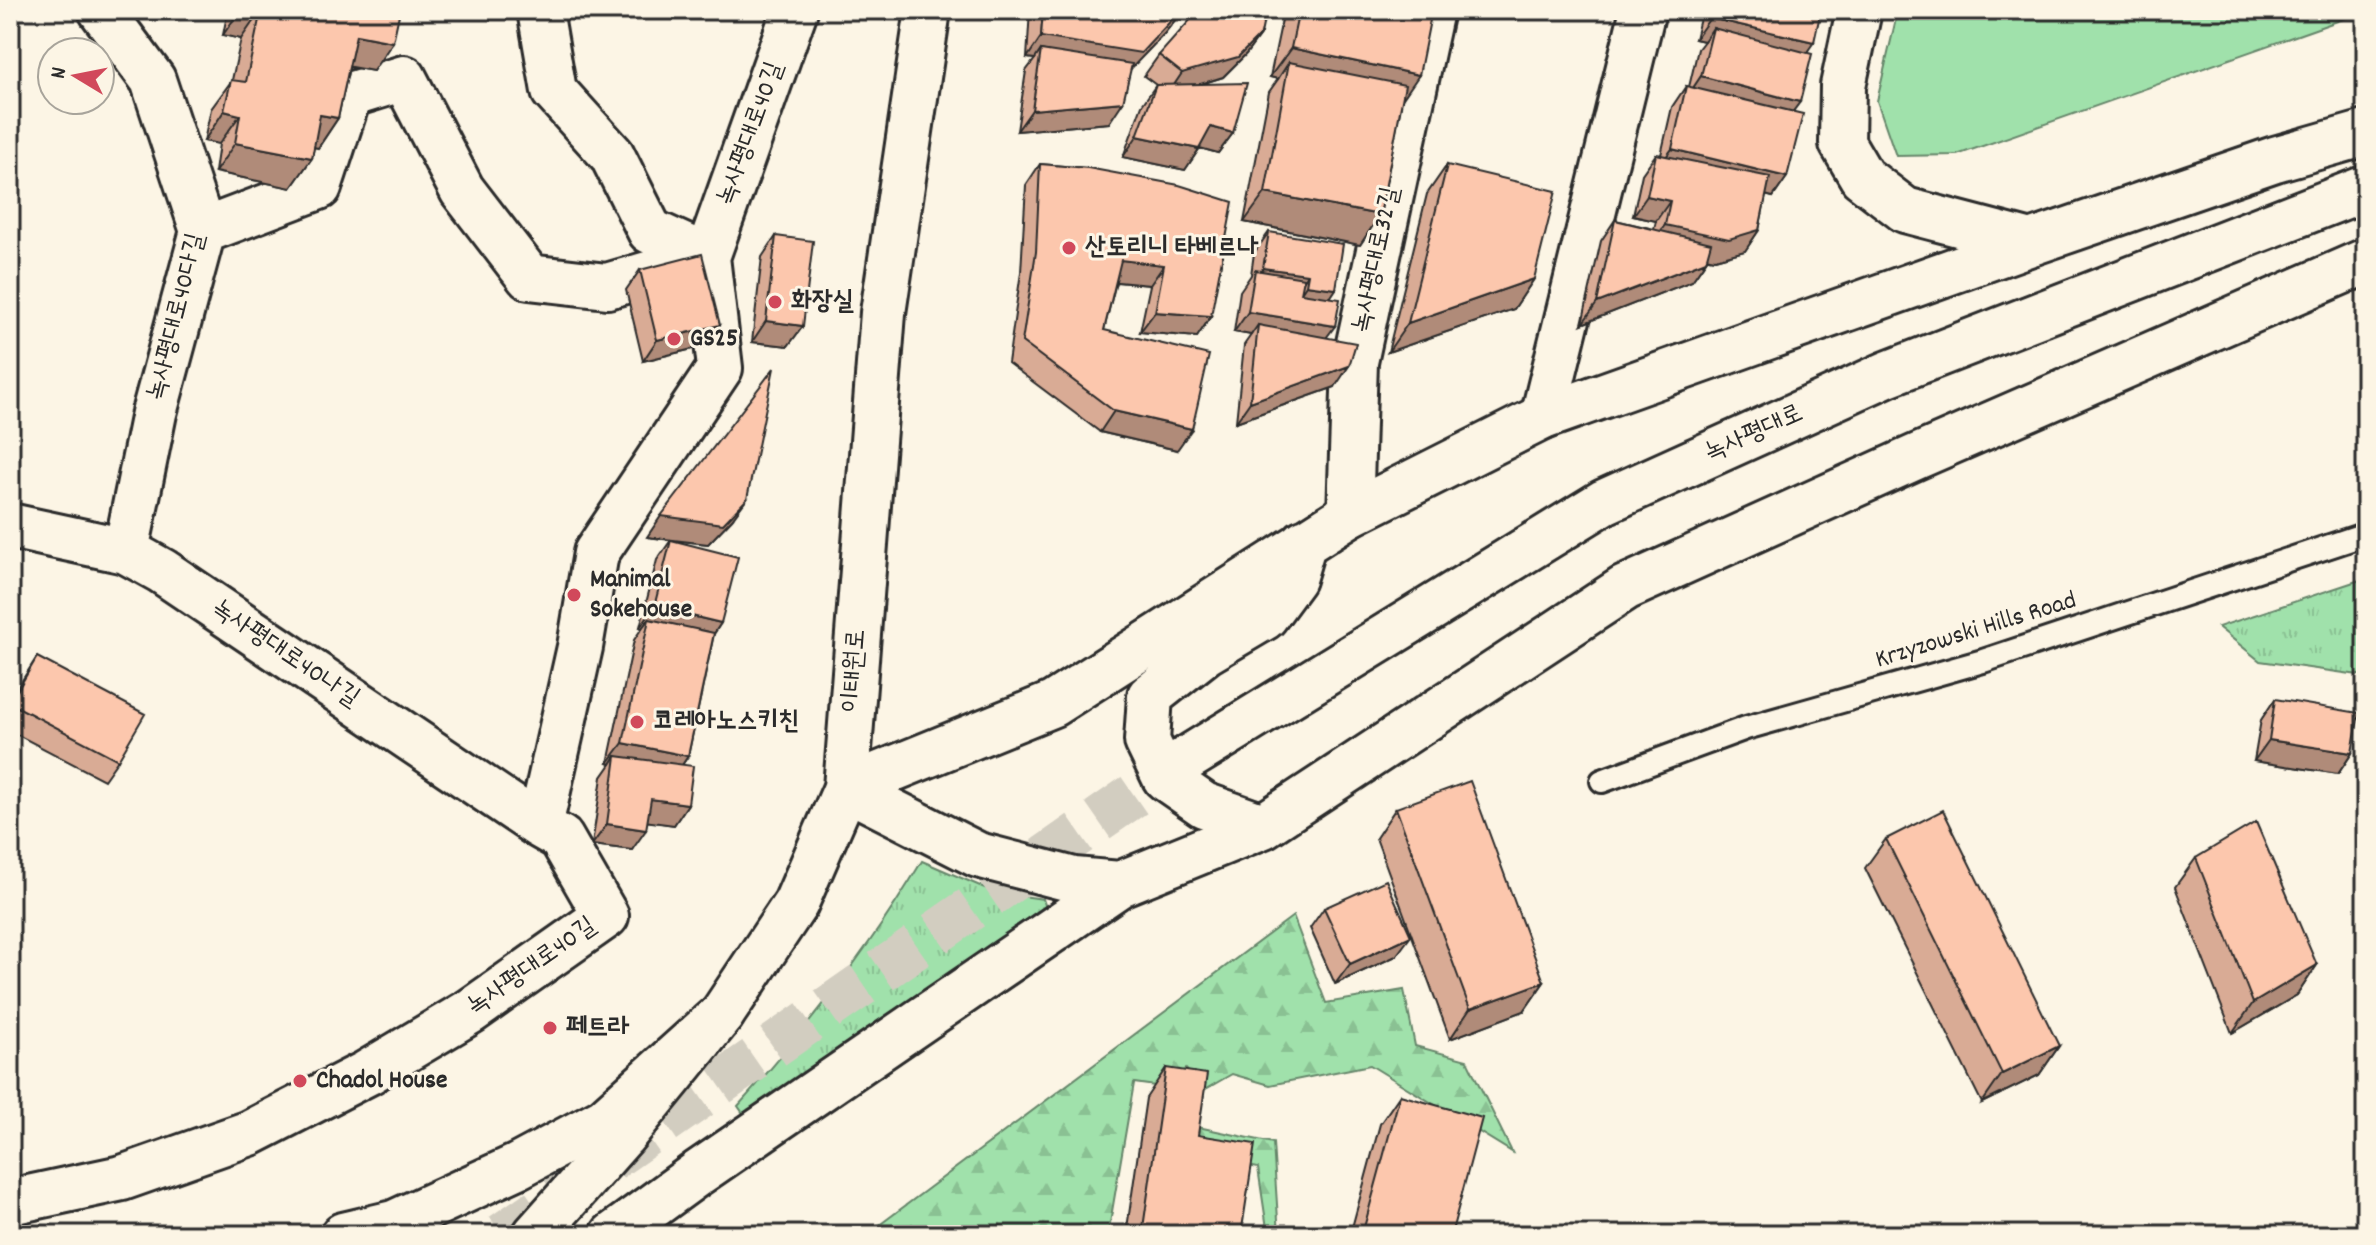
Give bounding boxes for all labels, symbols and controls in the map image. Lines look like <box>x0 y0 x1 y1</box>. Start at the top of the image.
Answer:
north arrow <box>36 36 116 116</box>
street label: 녹사평대로40길 <box>708 57 794 211</box>
text: N <box>44 65 76 81</box>
street label: 녹사평대로32길 <box>1343 183 1411 336</box>
street label: 녹사평대로40다길 <box>138 229 216 405</box>
place label: 산토리니 타베르나 <box>1085 230 1258 267</box>
marker: 산토리니 타베르나 <box>1060 239 1078 257</box>
place label: 화장실 <box>791 284 854 321</box>
marker: 화장실 <box>766 293 784 311</box>
place label: GS25 <box>690 321 738 358</box>
marker: GS25 <box>665 330 683 348</box>
street label: 녹사평대로 <box>1699 396 1809 472</box>
place label: Manimal Sokehouse <box>590 562 692 629</box>
street label: Krzyzowski Hills Road <box>1871 583 2081 679</box>
marker: Manimal Sokehouse <box>565 586 583 604</box>
street label: 녹사평대로40나길 <box>204 591 366 717</box>
street label: 이태원로 <box>834 628 876 714</box>
place label: 코레아노스키친 <box>653 704 799 741</box>
marker: 코레아노스키친 <box>628 713 646 731</box>
street label: 녹사평대로40길 <box>460 909 604 1025</box>
place label: 페트라 <box>566 1010 630 1047</box>
marker: 페트라 <box>541 1019 559 1037</box>
place label: Chadol House <box>316 1063 447 1100</box>
marker: Chadol House <box>291 1072 309 1090</box>

